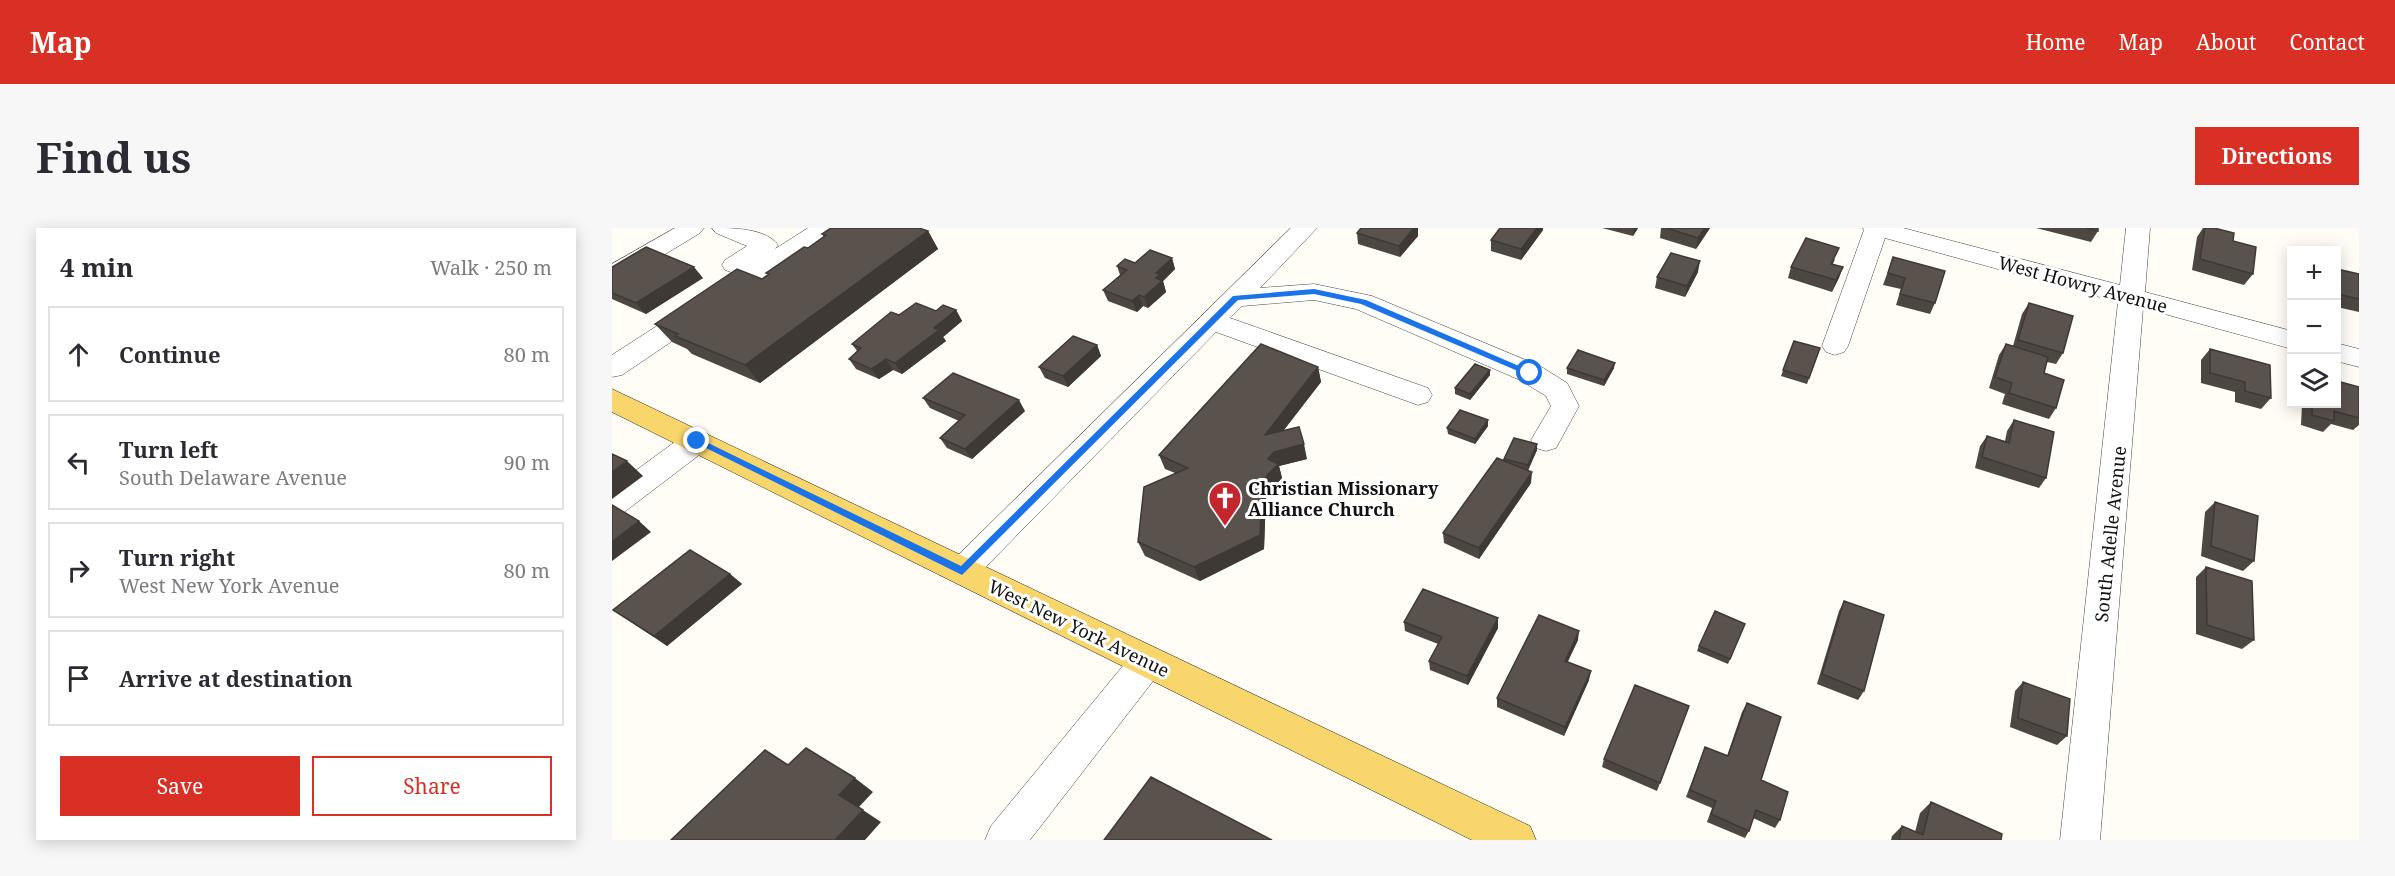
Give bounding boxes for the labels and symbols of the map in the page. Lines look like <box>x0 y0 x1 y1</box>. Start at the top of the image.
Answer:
street label: West Howry Avenue <box>1996 250 2170 318</box>
route start <box>1516 359 1542 385</box>
route end <box>683 427 709 453</box>
street label: South Adelle Avenue <box>2089 445 2131 623</box>
place label: Christian Missionary Alliance Church <box>1248 476 1439 521</box>
church icon: Christian Missionary Alliance Church <box>1207 480 1243 527</box>
street label: West New York Avenue <box>985 574 1173 682</box>

